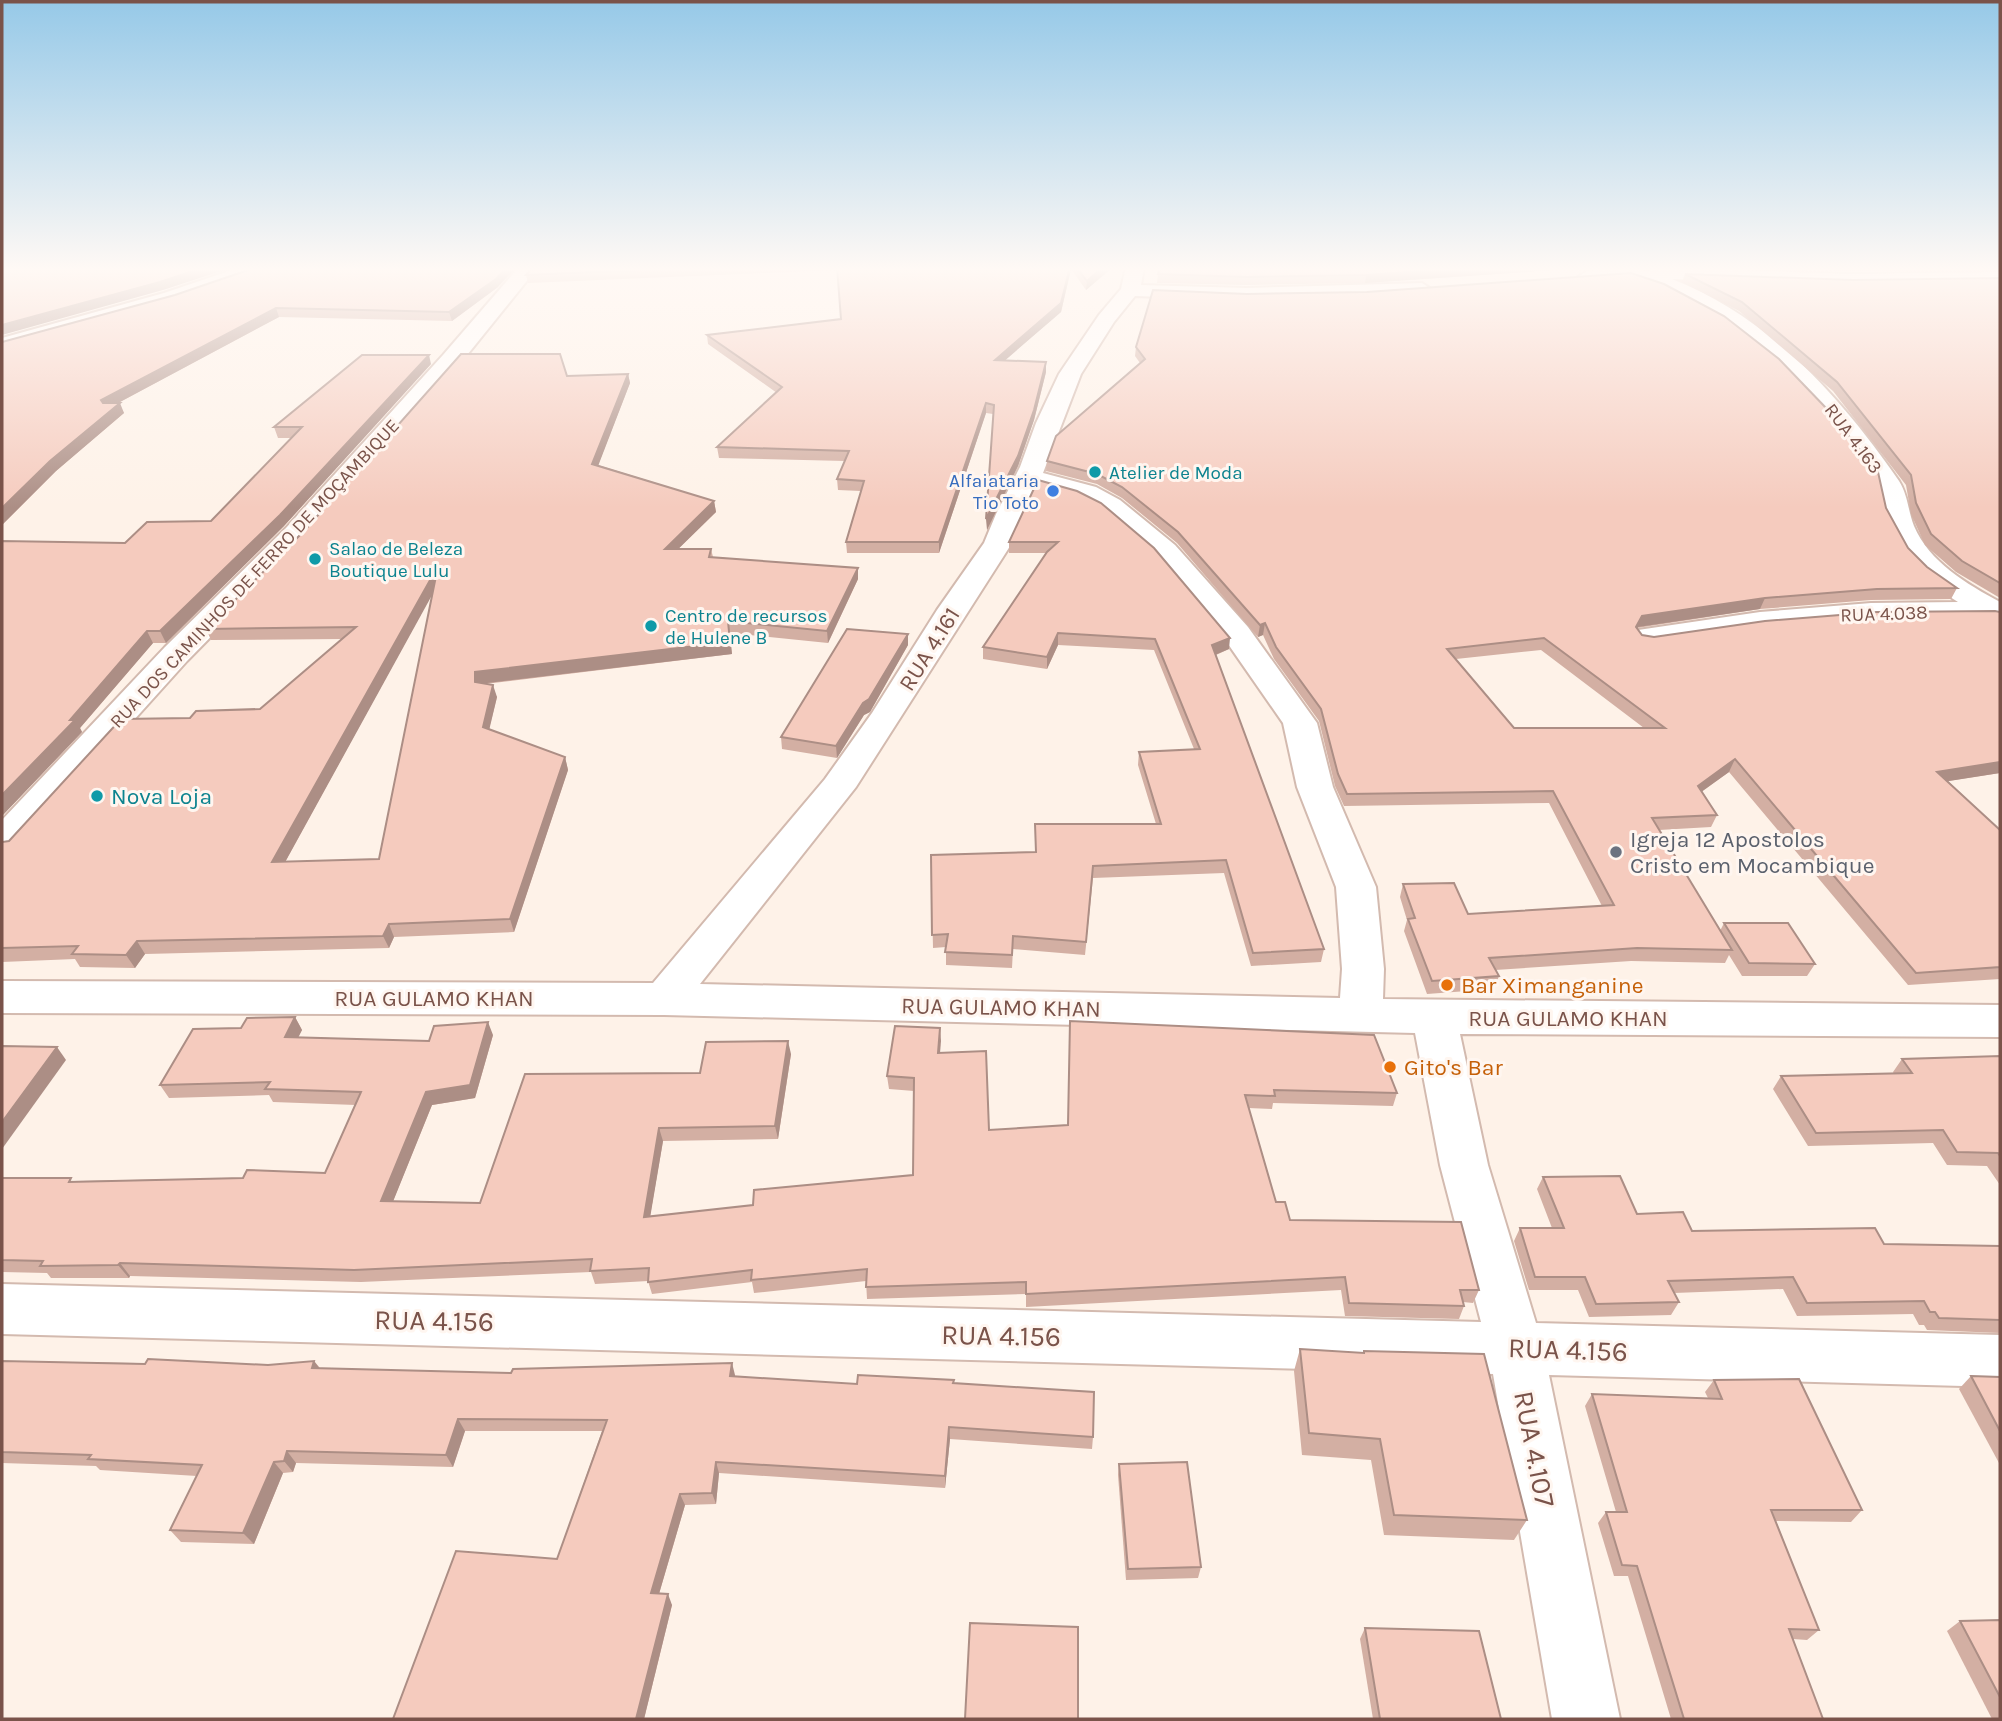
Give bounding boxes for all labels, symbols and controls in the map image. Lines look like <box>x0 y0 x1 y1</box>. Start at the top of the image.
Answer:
street label: RUA 4.163 <box>1820 399 1887 478</box>
street label: RUA DOS CAMINHOS DE FERRO DE MOÇAMBIQUE <box>106 415 404 733</box>
place label: Atelier de Moda <box>1109 462 1243 484</box>
marker: Atelier de Moda <box>1087 464 1103 480</box>
place label: Alfaiataria Tio Toto <box>949 470 1039 514</box>
marker: Alfaiataria Tio Toto <box>1045 483 1061 499</box>
place label: Salao de Beleza Boutique Lulu <box>329 538 463 582</box>
marker: Salao de Beleza Boutique Lulu <box>307 551 323 567</box>
street label: RUA 4.038 <box>1840 601 1928 627</box>
street label: RUA 4.161 <box>893 603 966 696</box>
place label: Centro de recursos de Hulene B <box>665 605 827 649</box>
marker: Centro de recursos de Hulene B <box>643 618 659 634</box>
place label: Nova Loja <box>111 783 212 810</box>
marker: Nova Loja <box>89 788 105 804</box>
place label: Igreja 12 Apostolos Cristo em Mocambique <box>1630 826 1875 879</box>
marker: Igreja 12 Apostolos Cristo em Mocambique <box>1608 844 1624 860</box>
place label: Bar Ximanganine <box>1461 972 1643 999</box>
marker: Bar Ximanganine <box>1439 977 1455 993</box>
street label: RUA GULAMO KHAN <box>334 985 534 1012</box>
street label: RUA GULAMO KHAN <box>901 992 1101 1023</box>
street label: RUA GULAMO KHAN <box>1468 1005 1668 1032</box>
place label: Gito's Bar <box>1404 1054 1504 1081</box>
marker: Gito's Bar <box>1382 1059 1398 1075</box>
street label: RUA 4.156 <box>374 1303 494 1338</box>
street label: RUA 4.156 <box>941 1318 1061 1353</box>
street label: RUA 4.156 <box>1507 1331 1628 1368</box>
street label: RUA 4.107 <box>1507 1388 1562 1510</box>

